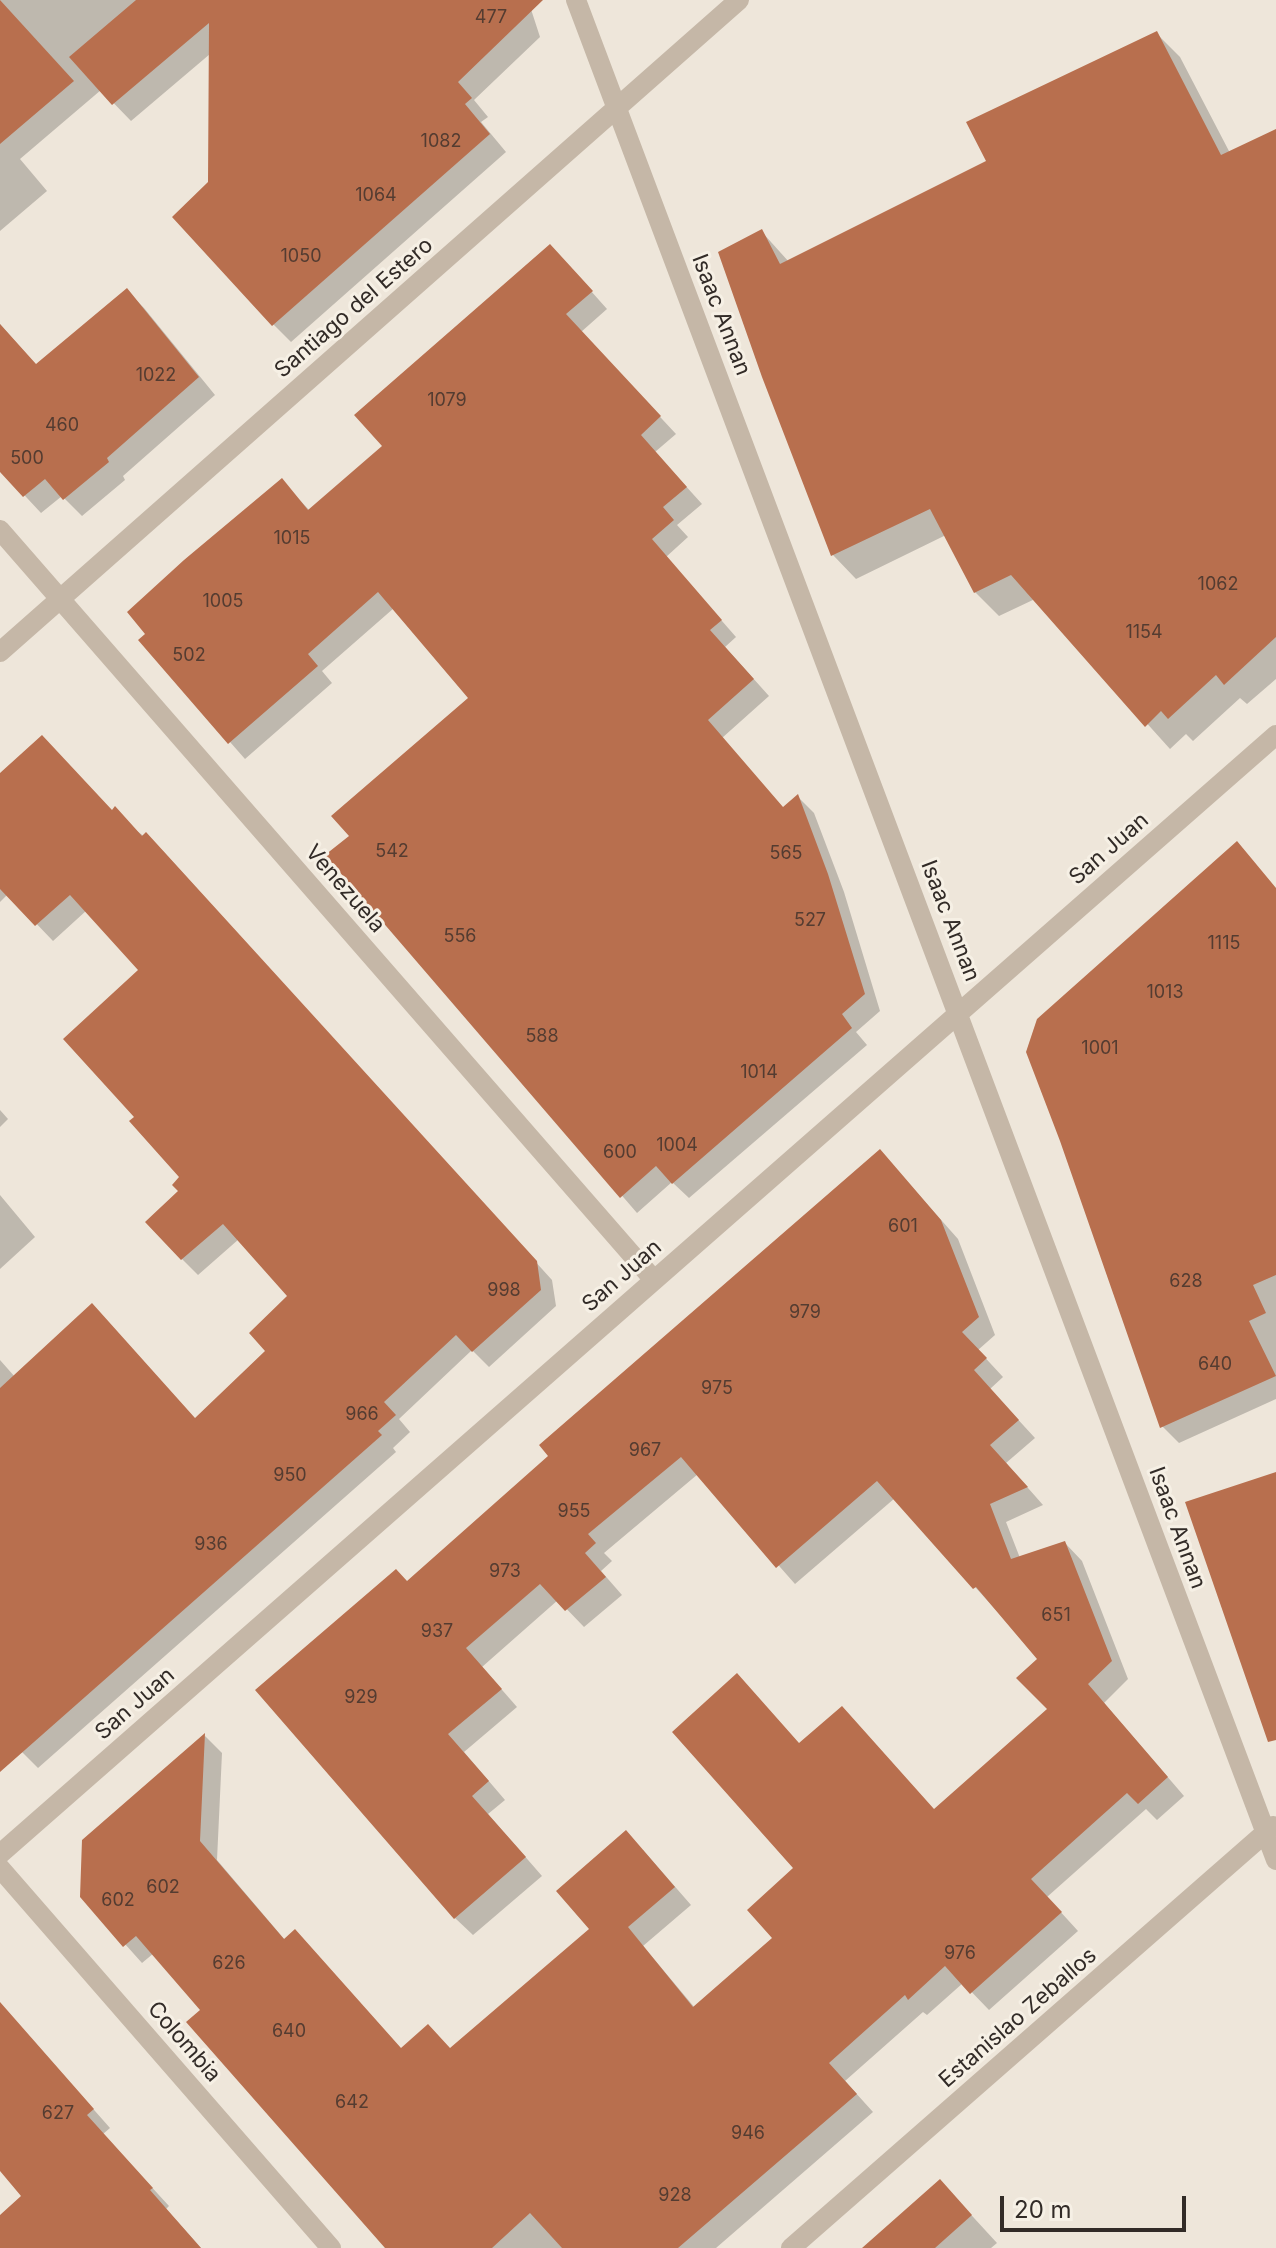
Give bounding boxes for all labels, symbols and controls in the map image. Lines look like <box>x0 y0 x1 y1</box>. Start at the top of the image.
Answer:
house number: 477 <box>475 7 507 29</box>
house number: 1082 <box>421 131 461 153</box>
house number: 1064 <box>355 185 397 207</box>
street label: Santiago del Estero <box>270 232 438 384</box>
house number: 1050 <box>281 246 321 268</box>
street label: Isaac Annan <box>686 251 756 379</box>
house number: 1022 <box>136 365 176 387</box>
house number: 1079 <box>427 390 467 412</box>
house number: 460 <box>45 415 79 437</box>
house number: 500 <box>10 448 44 470</box>
house number: 1015 <box>274 528 310 550</box>
house number: 1062 <box>1198 574 1238 596</box>
house number: 1005 <box>203 591 243 613</box>
house number: 1154 <box>1125 622 1163 644</box>
house number: 502 <box>172 645 206 667</box>
street label: San Juan <box>1064 807 1154 891</box>
street label: Venezuela <box>300 840 390 938</box>
house number: 542 <box>375 841 409 863</box>
house number: 565 <box>769 843 803 865</box>
street label: Isaac Annan <box>915 857 985 985</box>
house number: 527 <box>794 910 826 932</box>
house number: 556 <box>443 926 477 948</box>
house number: 1115 <box>1208 933 1240 955</box>
house number: 1013 <box>1146 982 1184 1004</box>
house number: 588 <box>525 1026 559 1048</box>
house number: 1001 <box>1081 1038 1119 1060</box>
house number: 1014 <box>740 1062 778 1084</box>
house number: 1004 <box>656 1135 698 1157</box>
house number: 600 <box>603 1142 637 1164</box>
house number: 601 <box>888 1216 918 1238</box>
street label: San Juan <box>577 1234 667 1318</box>
house number: 628 <box>1169 1271 1203 1293</box>
house number: 998 <box>487 1280 521 1302</box>
house number: 979 <box>789 1302 821 1324</box>
house number: 640 <box>1198 1354 1232 1376</box>
house number: 975 <box>701 1378 733 1400</box>
house number: 966 <box>345 1404 379 1426</box>
house number: 967 <box>629 1440 661 1462</box>
street label: Isaac Annan <box>1143 1464 1211 1592</box>
house number: 950 <box>273 1465 307 1487</box>
house number: 955 <box>557 1501 591 1523</box>
house number: 936 <box>194 1534 228 1556</box>
house number: 973 <box>489 1561 521 1583</box>
house number: 651 <box>1041 1605 1071 1627</box>
house number: 937 <box>421 1621 453 1643</box>
street label: San Juan <box>90 1662 180 1746</box>
house number: 929 <box>344 1687 378 1709</box>
house number: 602 <box>146 1877 180 1899</box>
house number: 602 <box>101 1890 135 1912</box>
street label: Estanislao Zeballos <box>934 1943 1102 2093</box>
house number: 976 <box>944 1943 976 1965</box>
house number: 626 <box>212 1953 246 1975</box>
street label: Colombia <box>142 1996 226 2088</box>
house number: 640 <box>272 2021 306 2043</box>
house number: 642 <box>335 2092 369 2114</box>
house number: 627 <box>42 2103 74 2125</box>
house number: 946 <box>731 2123 765 2145</box>
scale bar <box>1004 2180 1190 2230</box>
house number: 928 <box>658 2185 692 2207</box>
text: 20 m <box>1014 2195 1072 2224</box>

